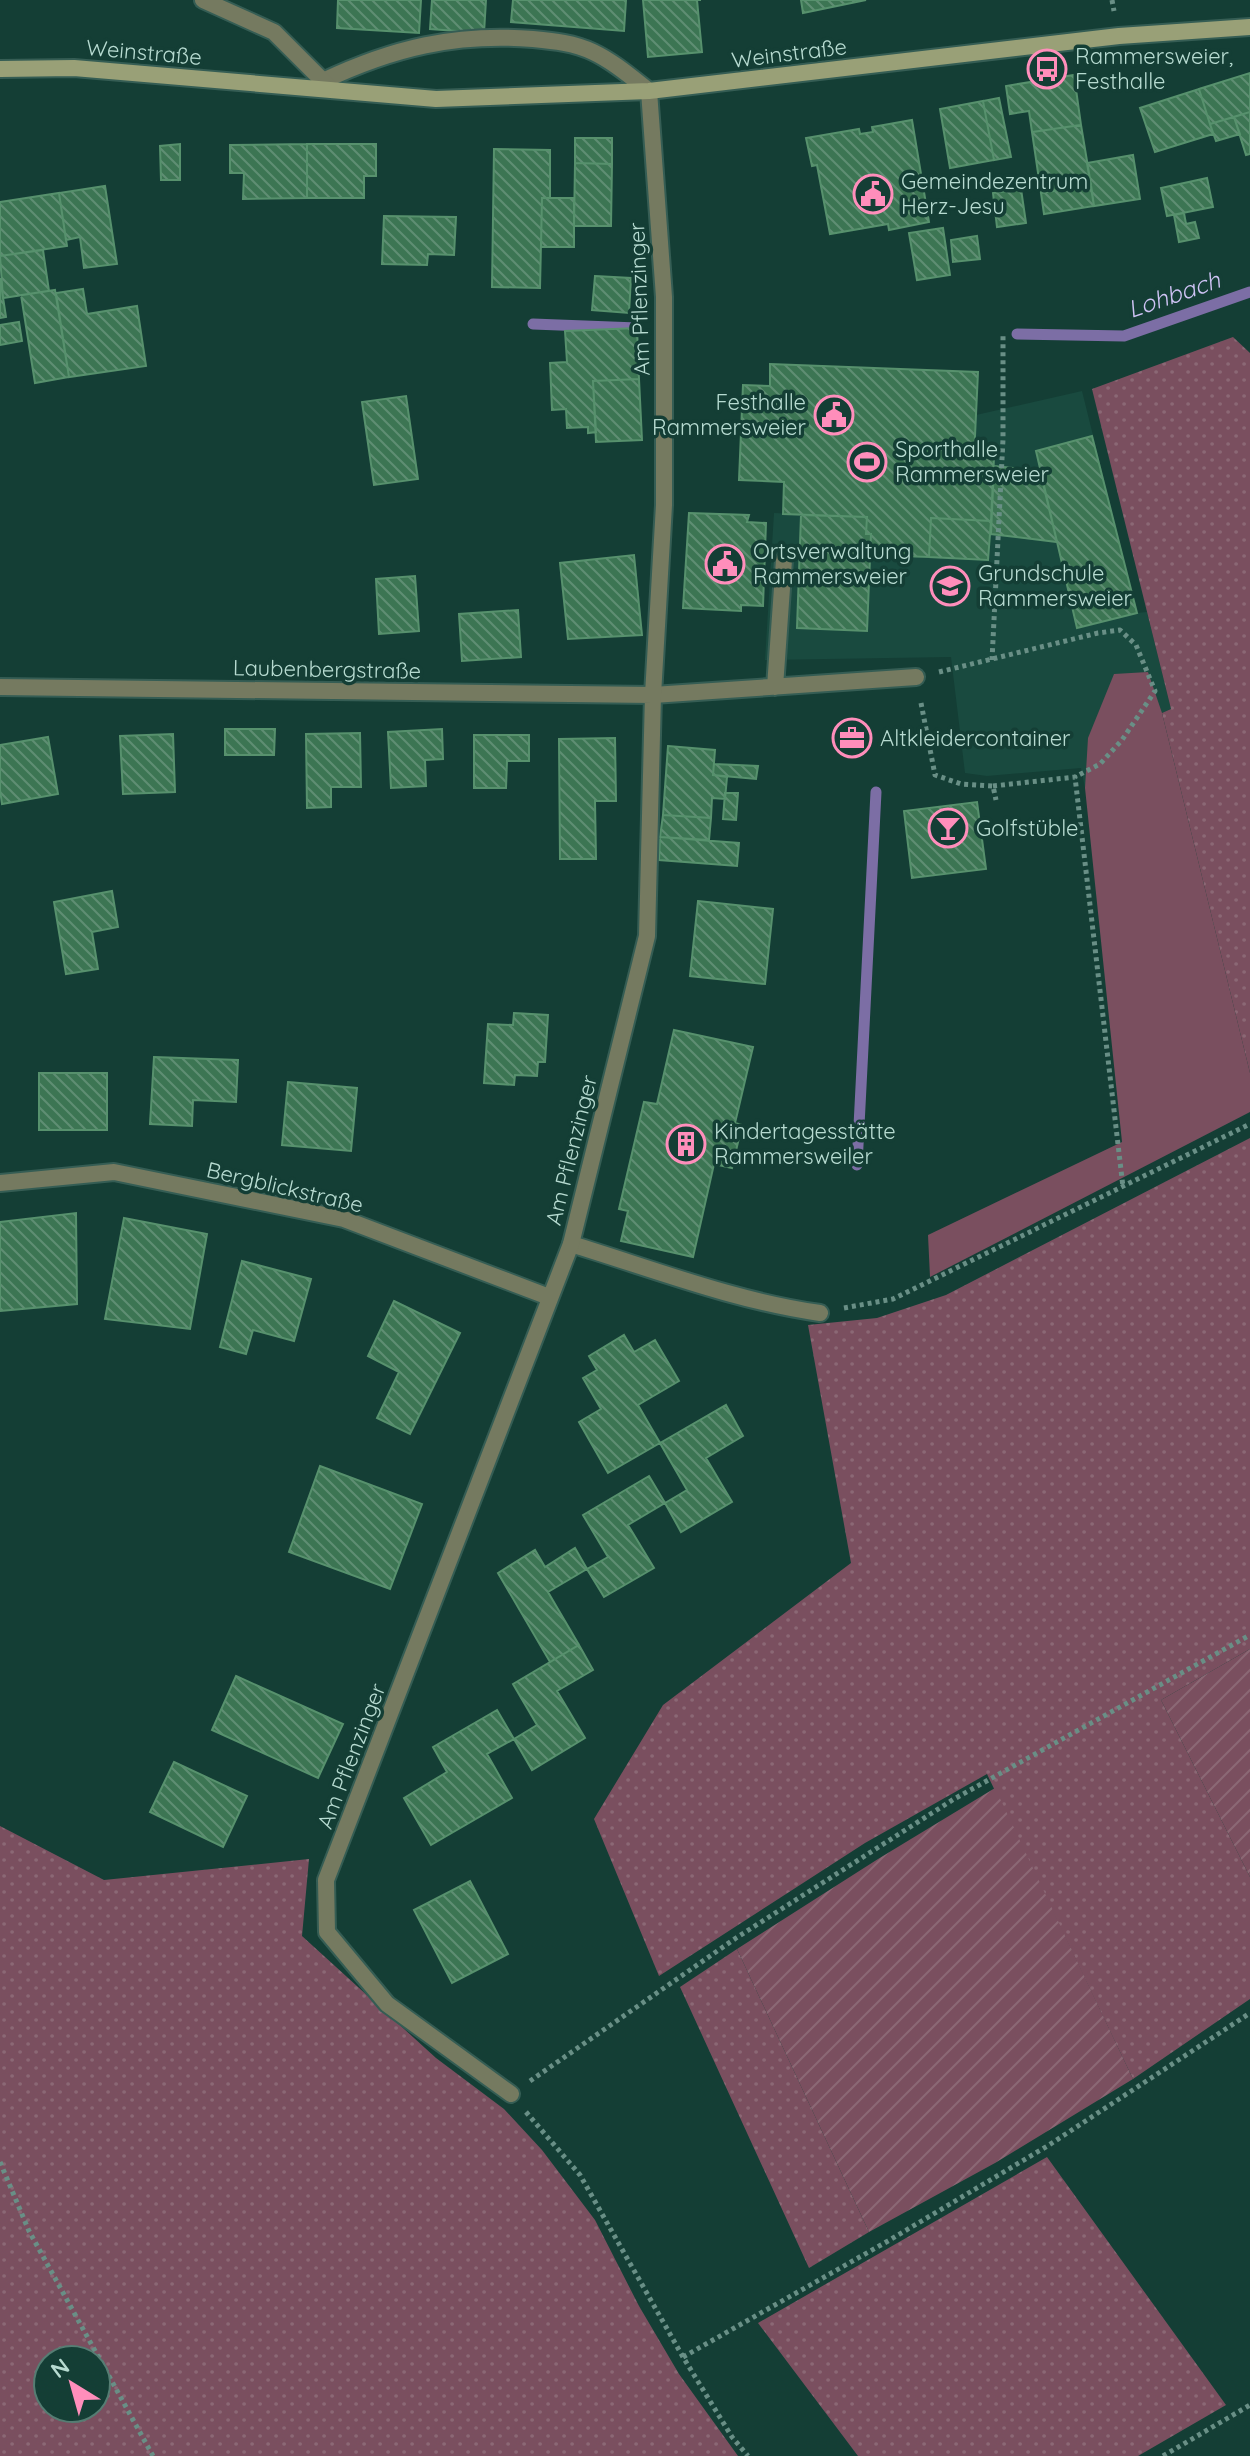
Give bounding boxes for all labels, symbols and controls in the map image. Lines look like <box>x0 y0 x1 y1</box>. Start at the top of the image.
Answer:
street label: Weinstraße <box>730 32 848 74</box>
street label: Weinstraße <box>85 33 203 71</box>
place label: Rammersweier, Festhalle <box>1075 42 1233 95</box>
bus stop icon: Rammersweier, Festhalle <box>1026 48 1068 90</box>
place label: Gemeindezentrum Herz-Jesu <box>901 167 1088 220</box>
public building icon: Gemeindezentrum Herz-Jesu <box>852 173 894 215</box>
street label: Am Pflenzinger <box>622 221 656 376</box>
water label: Lohbach <box>1123 264 1224 324</box>
place label: Festhalle Rammersweier <box>652 388 807 441</box>
public building icon: Festhalle Rammersweier <box>813 394 855 436</box>
place label: Sporthalle Rammersweier <box>895 435 1050 488</box>
sports icon: Sporthalle Rammersweier <box>846 441 888 483</box>
place label: Ortsverwaltung Rammersweier <box>753 537 911 590</box>
public building icon: Ortsverwaltung Rammersweier <box>704 543 746 585</box>
place label: Grundschule Rammersweier <box>978 559 1133 612</box>
school or university icon: Grundschule Rammersweier <box>929 565 971 607</box>
street label: Laubenbergstraße <box>233 653 421 685</box>
office icon: Altkleidercontainer <box>831 717 873 759</box>
place label: Altkleidercontainer <box>880 724 1071 752</box>
bar icon: Golfstüble <box>927 807 969 849</box>
place label: Golfstüble <box>976 814 1078 842</box>
street label: Am Pflenzinger <box>539 1072 603 1228</box>
place label: Kindertagesstätte Rammersweiler <box>714 1117 896 1170</box>
building icon: Kindertagesstätte Rammersweiler <box>665 1123 707 1165</box>
street label: Bergblickstraße <box>204 1155 366 1219</box>
street label: Am Pflenzinger <box>310 1679 392 1833</box>
north arrow <box>32 2344 112 2424</box>
text: N <box>45 2352 75 2384</box>

